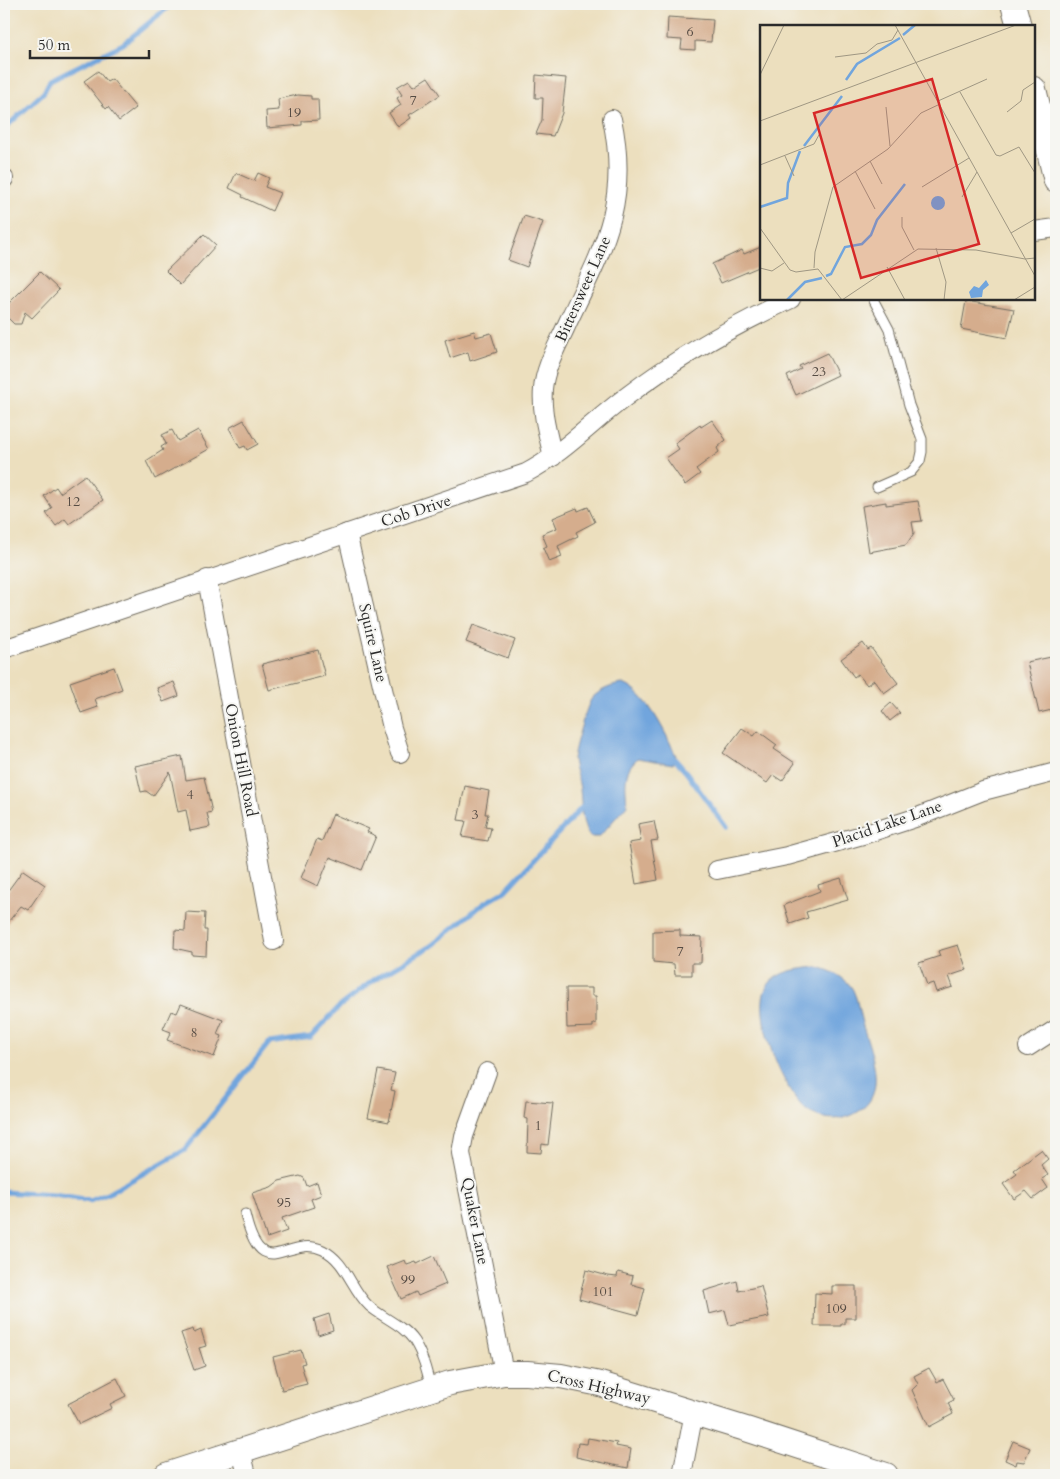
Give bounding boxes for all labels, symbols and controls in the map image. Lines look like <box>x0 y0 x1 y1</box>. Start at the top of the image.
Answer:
house number: 6 <box>686 22 694 41</box>
inset map <box>760 25 1035 300</box>
scale bar <box>30 28 149 60</box>
text: 50 m <box>38 35 70 55</box>
house number: 7 <box>409 91 417 110</box>
house number: 19 <box>287 103 301 122</box>
street label: Bittersweet Lane <box>550 233 616 345</box>
house number: 23 <box>812 362 826 381</box>
street label: Cob Drive <box>378 489 454 533</box>
house number: 12 <box>66 492 80 511</box>
street label: Squire Lane <box>353 601 393 685</box>
street label: Onion Hill Road <box>219 701 263 819</box>
house number: 4 <box>186 785 194 804</box>
street label: Placid Lake Lane <box>829 795 945 853</box>
house number: 3 <box>471 805 479 824</box>
house number: 7 <box>676 942 684 961</box>
house number: 8 <box>190 1023 198 1042</box>
house number: 1 <box>534 1116 542 1135</box>
street label: Quaker Lane <box>456 1176 494 1266</box>
house number: 95 <box>277 1193 291 1212</box>
house number: 99 <box>401 1270 415 1289</box>
house number: 101 <box>592 1282 614 1301</box>
house number: 109 <box>825 1299 847 1318</box>
street label: Cross Highway <box>545 1364 653 1410</box>

